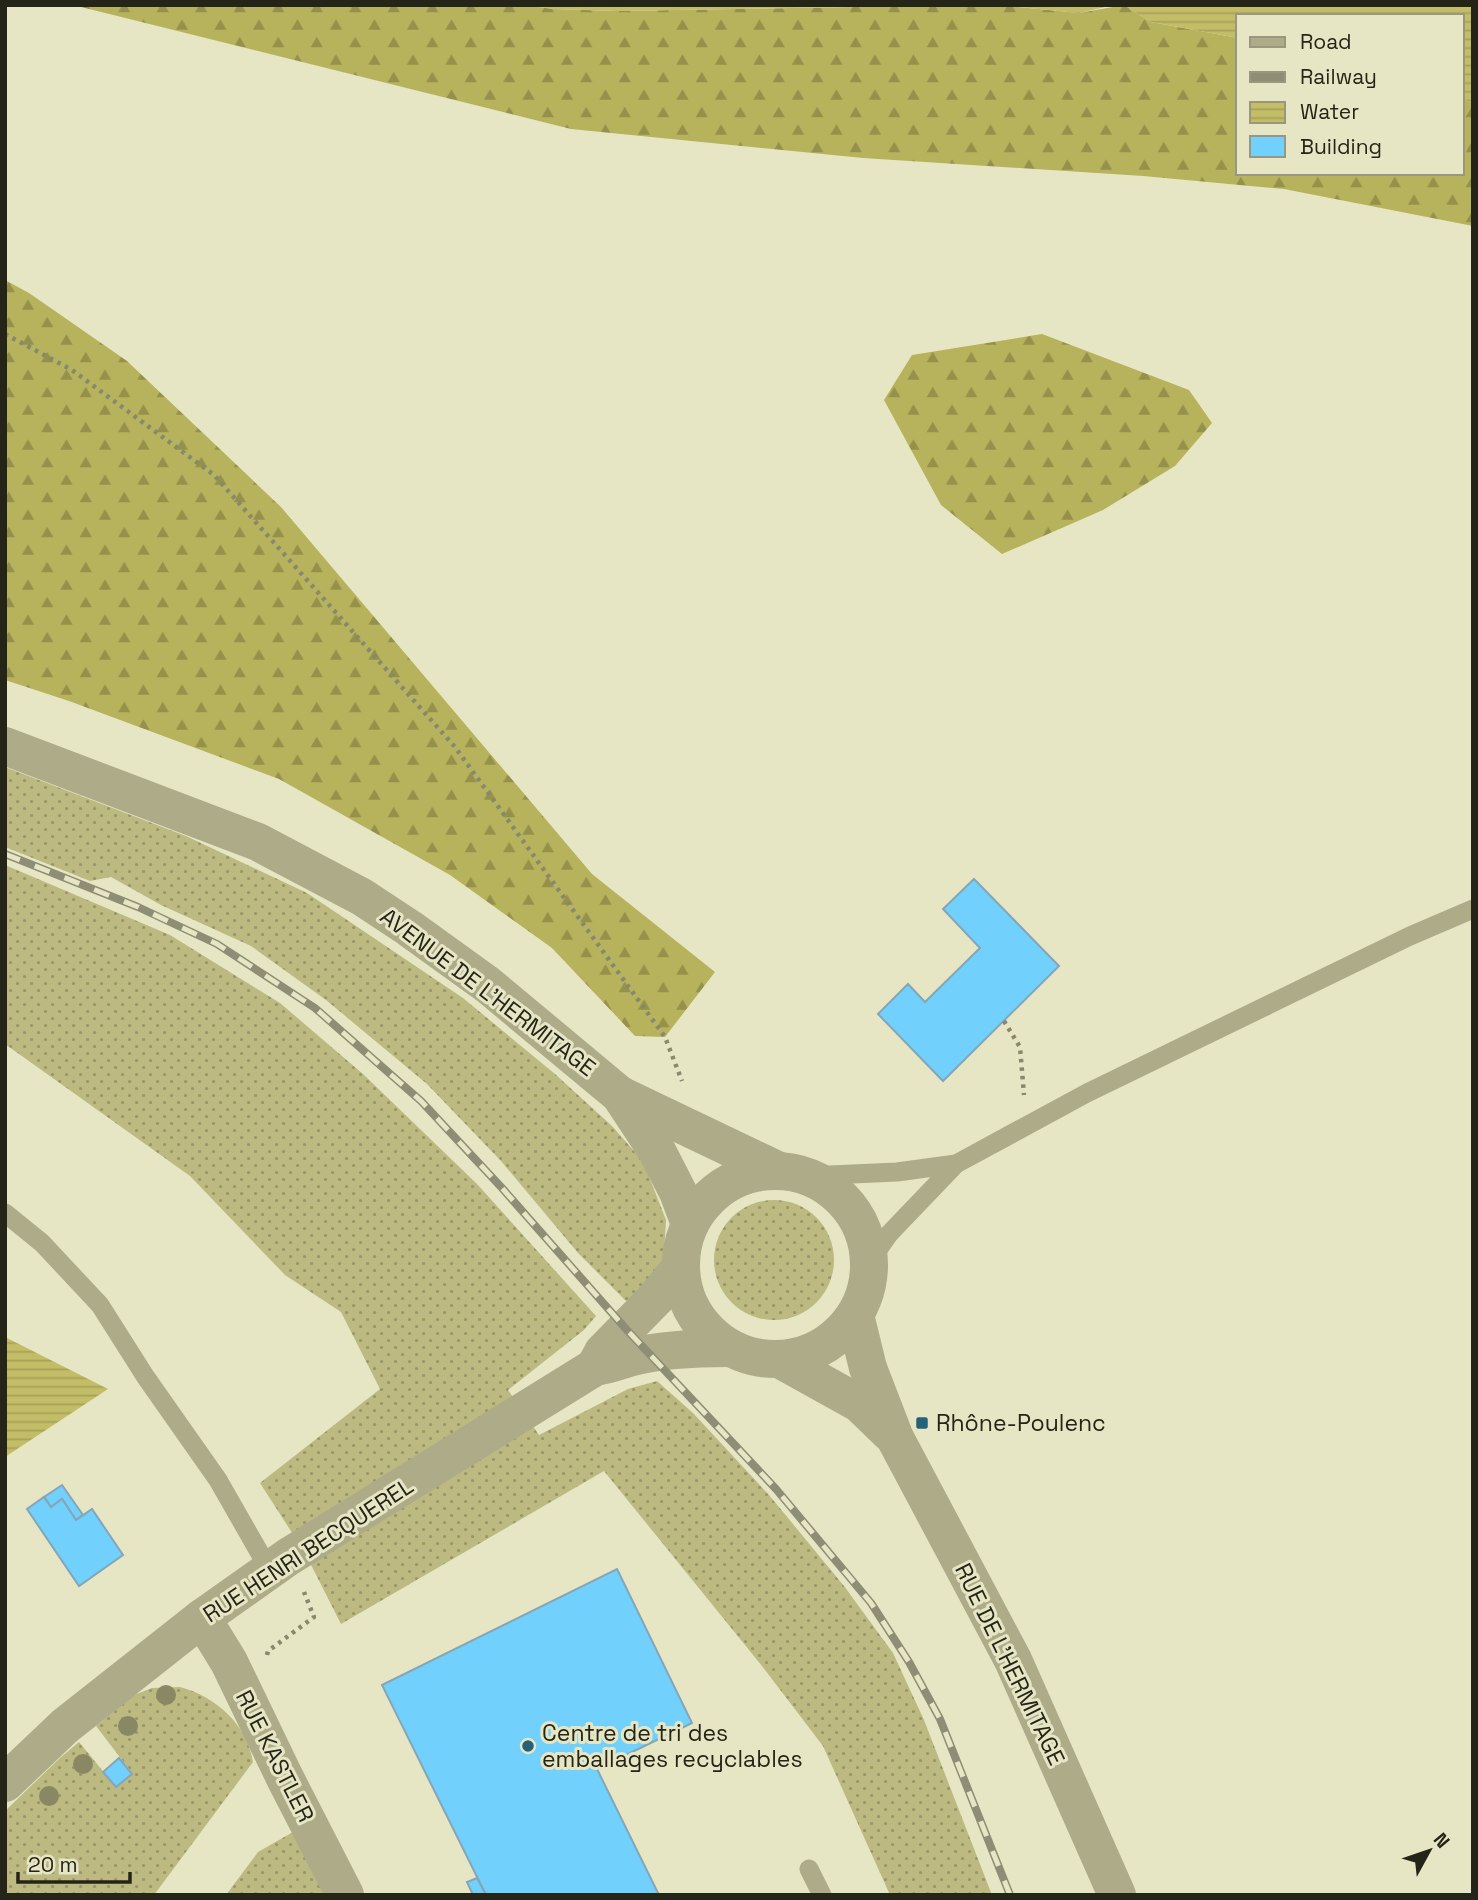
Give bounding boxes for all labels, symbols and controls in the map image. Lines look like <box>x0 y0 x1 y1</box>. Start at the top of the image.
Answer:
legend <box>1236 14 1464 175</box>
text: Road <box>1300 28 1352 55</box>
text: Railway <box>1300 63 1377 90</box>
text: Water <box>1300 98 1359 125</box>
text: Building <box>1300 133 1382 160</box>
street label: AVENUE DE L'HERMITAGE <box>374 901 602 1083</box>
place label: Rhône-Poulenc <box>936 1408 1106 1438</box>
marker: Rhône-Poulenc <box>914 1415 930 1431</box>
street label: RUE HENRI BECQUEREL <box>197 1471 419 1629</box>
street label: RUE DE L'HERMITAGE <box>948 1558 1072 1770</box>
street label: RUE KASTLER <box>229 1685 321 1827</box>
place label: Centre de tri des emballages recyclables <box>542 1718 803 1774</box>
marker: Centre de tri des emballages recyclables <box>520 1738 536 1754</box>
north arrow <box>1394 1816 1464 1886</box>
text: N <box>1428 1827 1455 1853</box>
scale bar <box>18 1840 130 1884</box>
text: 20 m <box>28 1851 78 1878</box>

